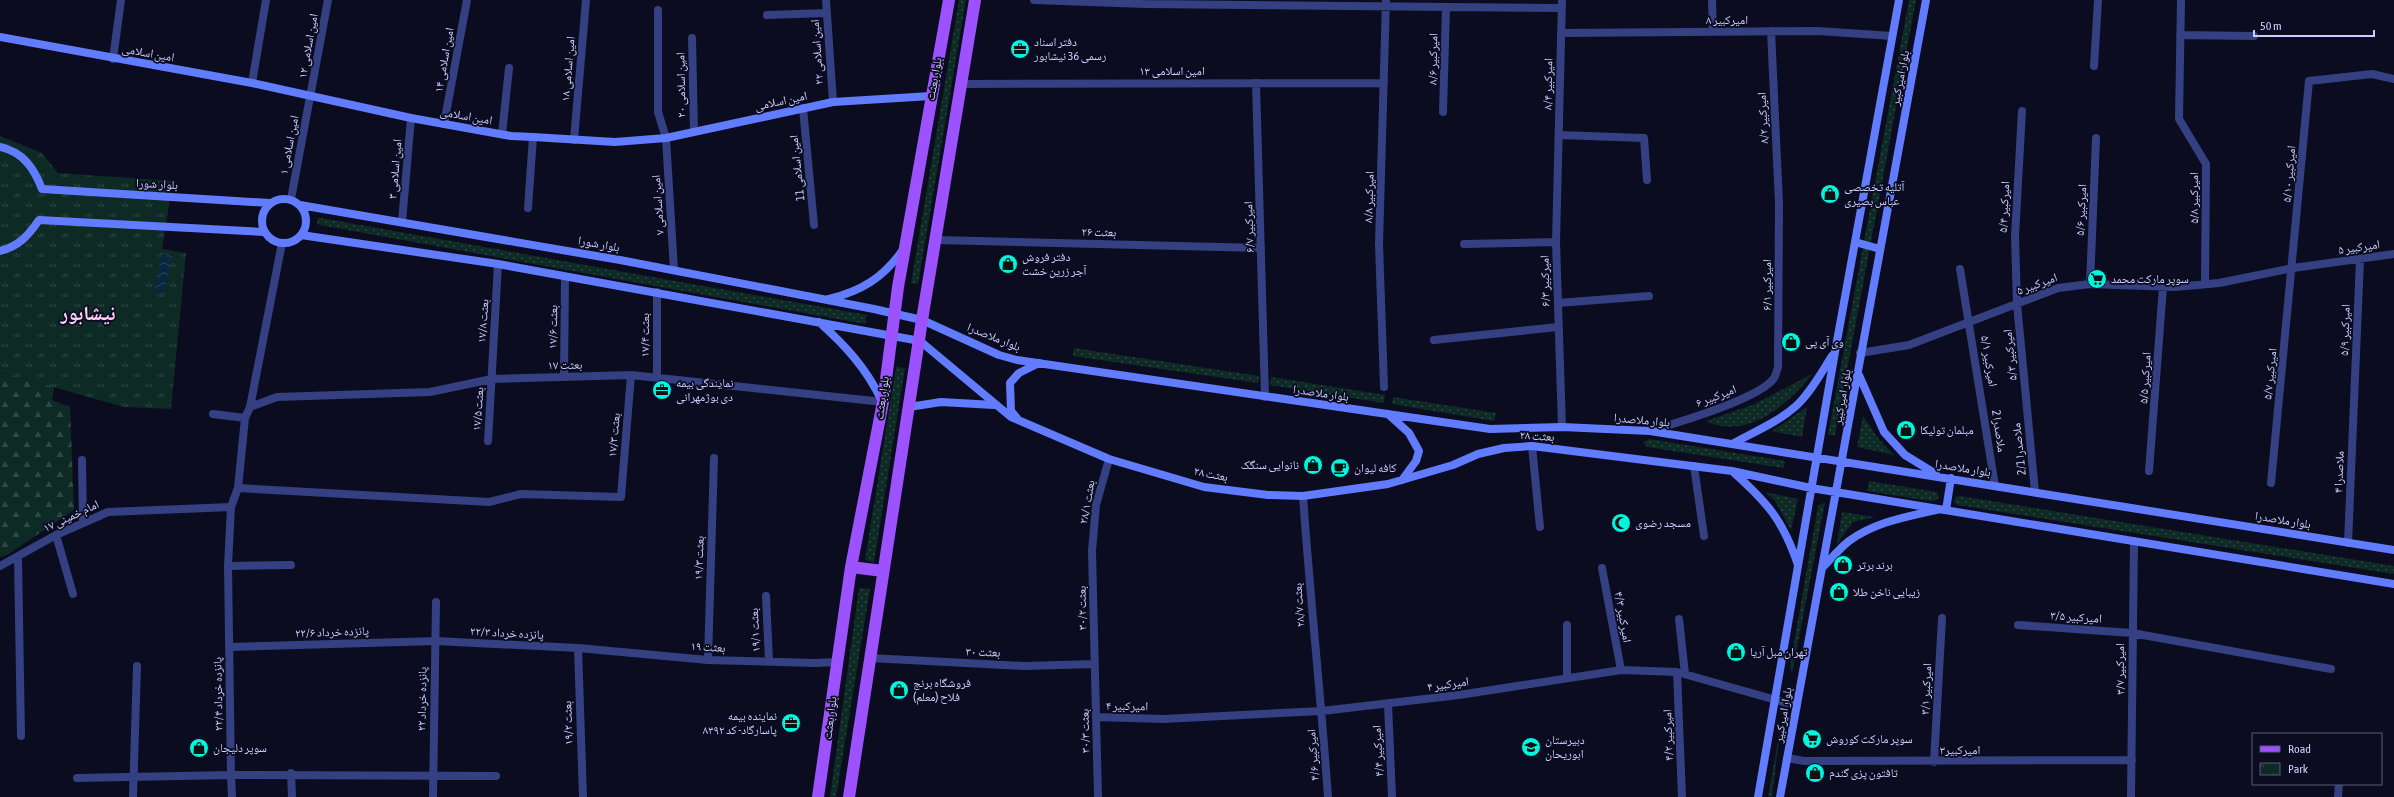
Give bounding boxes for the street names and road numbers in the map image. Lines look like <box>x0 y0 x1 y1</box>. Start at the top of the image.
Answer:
street label: امین اسلامی ۱۲ <box>295 12 321 80</box>
street label: امیرکبیر ۸ <box>1706 13 1748 27</box>
street label: امین اسلامی ۲۲ <box>808 19 826 85</box>
street label: امین اسلامی ۱۴ <box>431 26 457 94</box>
street label: امیرکبیر ۸/۶ <box>1426 33 1441 85</box>
street label: امین اسلامی ۱۸ <box>558 36 578 102</box>
street label: امین اسلامی <box>121 41 175 65</box>
street label: بلوار امیرکبیر <box>1888 49 1913 108</box>
street label: امین اسلامی ۲۰ <box>673 52 689 118</box>
street label: بلوار بعثت <box>923 56 945 102</box>
street label: امیرکبیر ۸/۴ <box>1541 58 1556 110</box>
street label: امین اسلامی ۱۳ <box>1139 64 1205 78</box>
street label: امین اسلامی <box>754 89 809 114</box>
street label: امیرکبیر ۸/۲ <box>1755 92 1772 144</box>
street label: امین اسلامی <box>439 104 493 128</box>
street label: امین اسلامی ۱ <box>276 114 302 176</box>
street label: امین اسلامی 11 <box>787 134 808 202</box>
street label: امین اسلامی ۳ <box>385 138 405 200</box>
street label: امیرکبیر ۵/۱۰ <box>2280 145 2299 203</box>
street label: امیرکبیر ۸/۸ <box>1361 171 1377 223</box>
street label: امیرکبیر ۵/۸ <box>2187 172 2201 224</box>
street label: امین اسلامی ۷ <box>649 174 667 235</box>
street label: بلوار شورا <box>136 176 178 192</box>
street label: امیرکبیر ۵/۴ <box>1996 181 2013 233</box>
street label: امیرکبیر ۵/۶ <box>2073 184 2090 236</box>
street label: امیرکبیر ۶/۷ <box>1241 201 1257 253</box>
street label: بعثت ۲۶ <box>1081 225 1117 240</box>
street label: بلوار شورا <box>577 233 621 255</box>
street label: امیرکبیر ۵ <box>2337 237 2381 257</box>
street label: امیرکبیر ۶/۳ <box>1538 255 1553 307</box>
street label: امیرکبیر ۶/۱ <box>1760 259 1774 311</box>
street label: امیرکبیر ۵ <box>2015 270 2059 298</box>
street label: بعثت ۱۷/۸ <box>474 298 492 344</box>
street label: امیرکبیر ۵/۹ <box>2337 304 2353 356</box>
street label: بعثت ۱۷/۶ <box>546 305 561 349</box>
street label: بعثت ۱۷/۴ <box>638 313 652 357</box>
street label: بلوار ملاصدرا <box>965 320 1023 354</box>
street label: امیرکبیر ۵/۳ <box>2000 328 2020 381</box>
street label: امیرکبیر ۵/۱ <box>1978 334 2000 388</box>
street label: امیرکبیر ۵/۷ <box>2260 347 2280 400</box>
street label: امیرکبیر ۵/۵ <box>2136 352 2154 404</box>
street label: بعثت ۱۷ <box>547 358 583 373</box>
street label: بلوار امیرکبیر <box>1830 368 1854 427</box>
street label: بلوار بعثت <box>872 376 892 421</box>
street label: بلوار ملاصدرا <box>1292 382 1350 404</box>
street label: امیرکبیر ۶ <box>1694 382 1738 410</box>
street label: بعثت ۱۷/۵ <box>469 386 487 432</box>
street label: ملاصدرا 2 <box>1989 409 2009 453</box>
street label: بلوار ملاصدرا <box>1613 411 1671 430</box>
street label: بعثت ۱۷/۳ <box>605 412 623 458</box>
street label: ملاصدرا 2/1 <box>2009 422 2029 476</box>
street label: بعثت ۲۸ <box>1519 428 1555 444</box>
street label: ملاصدرا ۴ <box>2331 451 2347 493</box>
street label: بلوار ملاصدرا <box>1934 457 1992 480</box>
street label: بعثت ۲۸ <box>1192 464 1229 485</box>
street label: بعثت ۲۸/۱ <box>1076 479 1098 525</box>
street label: امام خمینی ۱۷ <box>41 497 102 536</box>
street label: بلوار ملاصدرا <box>2254 509 2312 532</box>
street label: بعثت ۱۹/۳ <box>691 536 707 580</box>
street label: بعثت ۲۸/۷ <box>1290 582 1308 628</box>
street label: بعثت ۳۰/۲ <box>1075 586 1090 630</box>
street label: امیرکبیر ۴/۳ <box>1611 590 1634 644</box>
street label: بعثت ۱۹/۱ <box>747 608 764 652</box>
street label: امیرکبیر ۳/۵ <box>2050 608 2102 626</box>
street label: پانزده خرداد ۲۲/۶ <box>295 624 370 640</box>
street label: پانزده خرداد ۲۲/۳ <box>470 624 545 642</box>
street label: بعثت ۱۹ <box>690 639 726 655</box>
street label: امیرکبیر ۳/۷ <box>2113 643 2127 695</box>
street label: بعثت ۳۰ <box>965 644 1001 660</box>
street label: پانزده خرداد ۲۲/۴ <box>210 656 226 731</box>
street label: امیرکبیر ۳/۱ <box>1918 663 1935 715</box>
street label: پانزده خرداد ۲۲ <box>414 666 430 731</box>
street label: امیرکبیر ۴ <box>1426 674 1470 694</box>
street label: بلوار امیرکبیر <box>1771 686 1795 745</box>
street label: بلوار بعثت <box>820 696 840 740</box>
street label: امیرکبیر ۴ <box>1106 699 1148 714</box>
street label: بعثت ۱۹/۲ <box>560 701 576 745</box>
street label: بعثت ۳۰/۳ <box>1078 709 1093 753</box>
street label: امیرکبیر ۴/۲ <box>1660 709 1676 761</box>
street label: امیرکبیر ۴/۴ <box>1370 725 1387 777</box>
street label: امیرکبیر ۴/۶ <box>1304 729 1322 781</box>
street label: امیرکبیر۳ <box>1940 743 1980 757</box>

